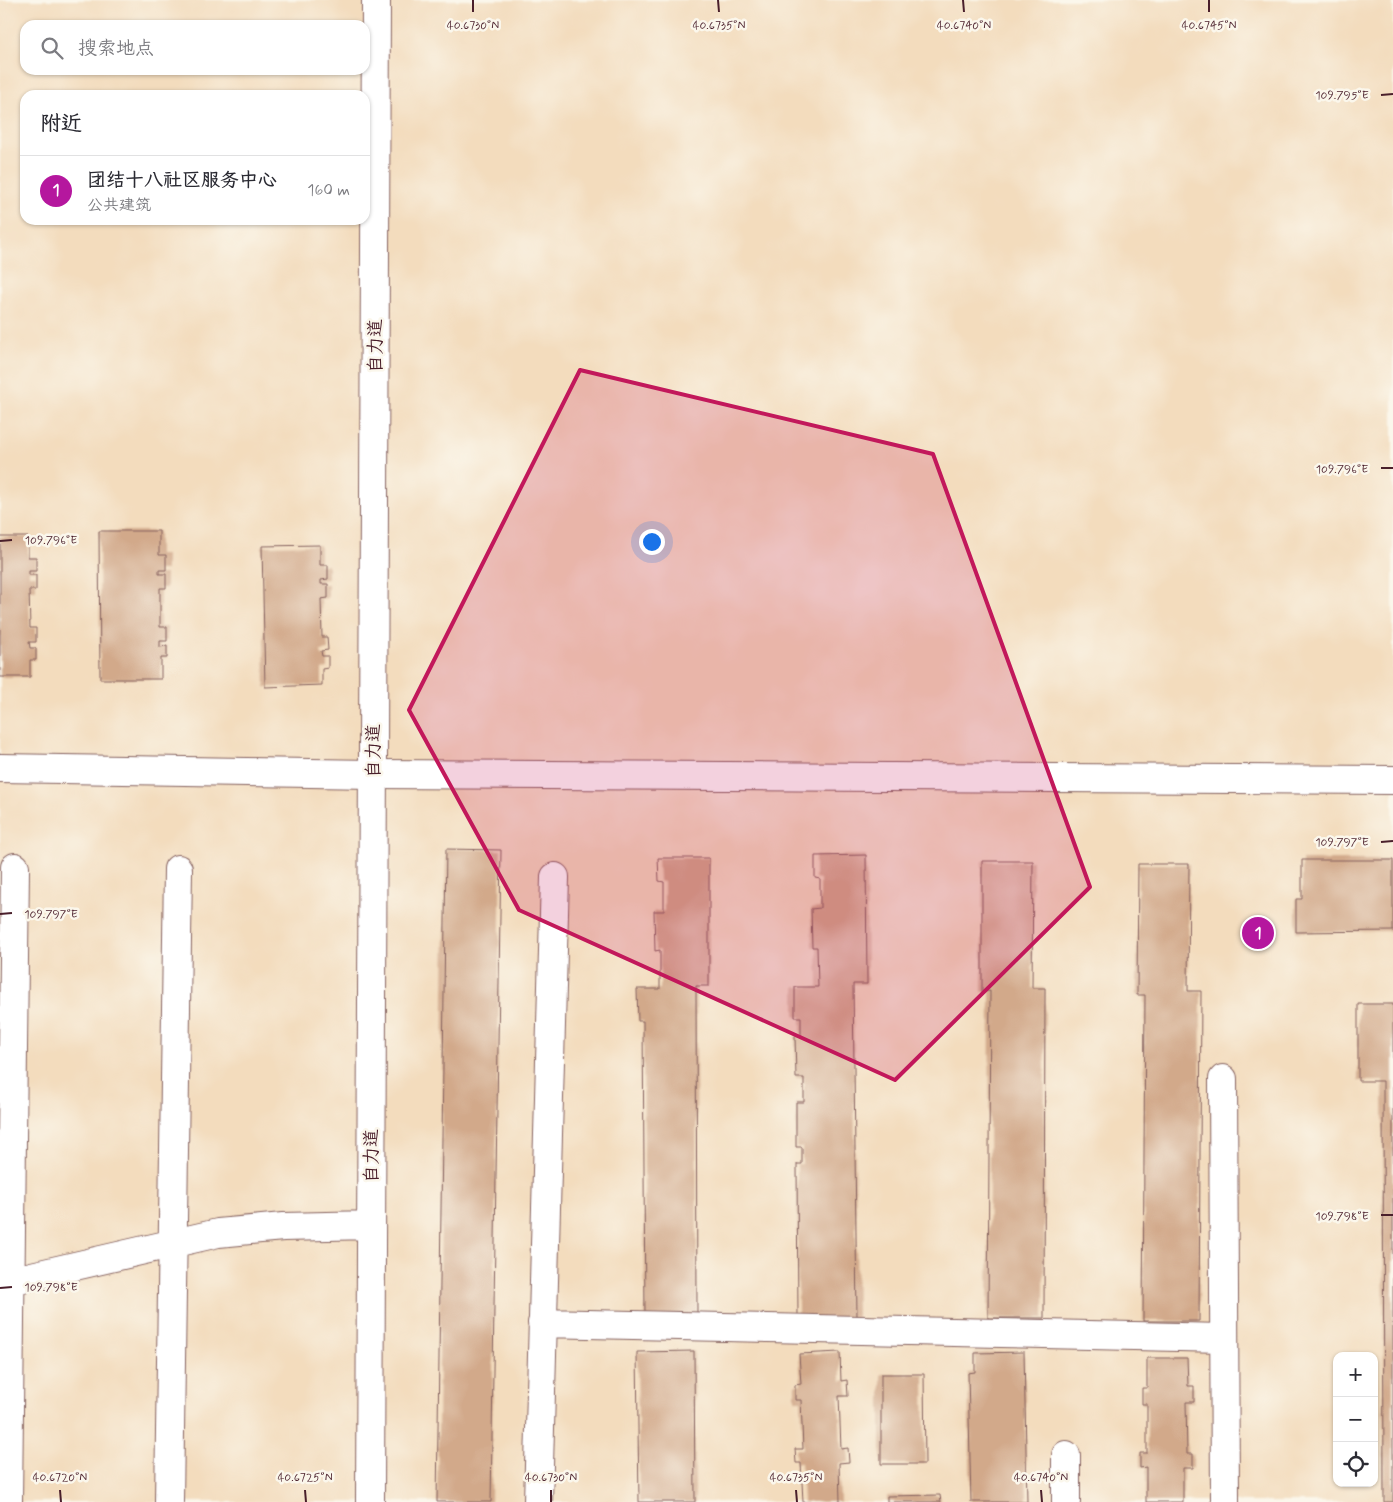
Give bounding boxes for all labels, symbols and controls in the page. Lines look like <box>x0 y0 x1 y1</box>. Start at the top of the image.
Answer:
text: 40.6730°N <box>447 18 499 34</box>
text: 40.6735°N <box>693 18 746 34</box>
text: 40.6740°N <box>937 18 991 34</box>
text: 40.6745°N <box>1181 18 1237 34</box>
search box <box>20 20 370 75</box>
icon: search <box>38 34 66 62</box>
text: 搜索地点 <box>78 36 154 61</box>
text: 109.795°E <box>1315 88 1369 104</box>
text: 附近 <box>40 110 82 138</box>
text: 团结十八社区服务中心 <box>87 168 277 193</box>
text: 1 <box>52 180 60 201</box>
text: 160 m <box>307 180 350 201</box>
text: 公共建筑 <box>87 195 151 216</box>
street label: 自力道 <box>364 319 388 373</box>
text: 109.796°E <box>1316 462 1368 478</box>
your location <box>639 529 665 555</box>
text: 109.796°E <box>25 533 77 549</box>
street label: 自力道 <box>362 724 386 778</box>
text: 109.797°E <box>1315 835 1369 851</box>
text: 109.797°E <box>24 907 78 923</box>
pin: 1 <box>1242 914 1274 952</box>
street label: 自力道 <box>360 1129 384 1183</box>
text: 109.798°E <box>1315 1209 1369 1225</box>
text: 109.798°E <box>24 1280 78 1296</box>
map controls <box>1333 1352 1378 1487</box>
button: + <box>1333 1352 1378 1397</box>
button: − <box>1333 1397 1378 1442</box>
button: locate <box>1333 1442 1378 1487</box>
text: 40.6720°N <box>33 1470 87 1486</box>
text: 40.6725°N <box>277 1470 333 1486</box>
text: 40.6730°N <box>525 1470 577 1486</box>
text: 40.6735°N <box>770 1470 823 1486</box>
text: 40.6740°N <box>1014 1470 1068 1486</box>

